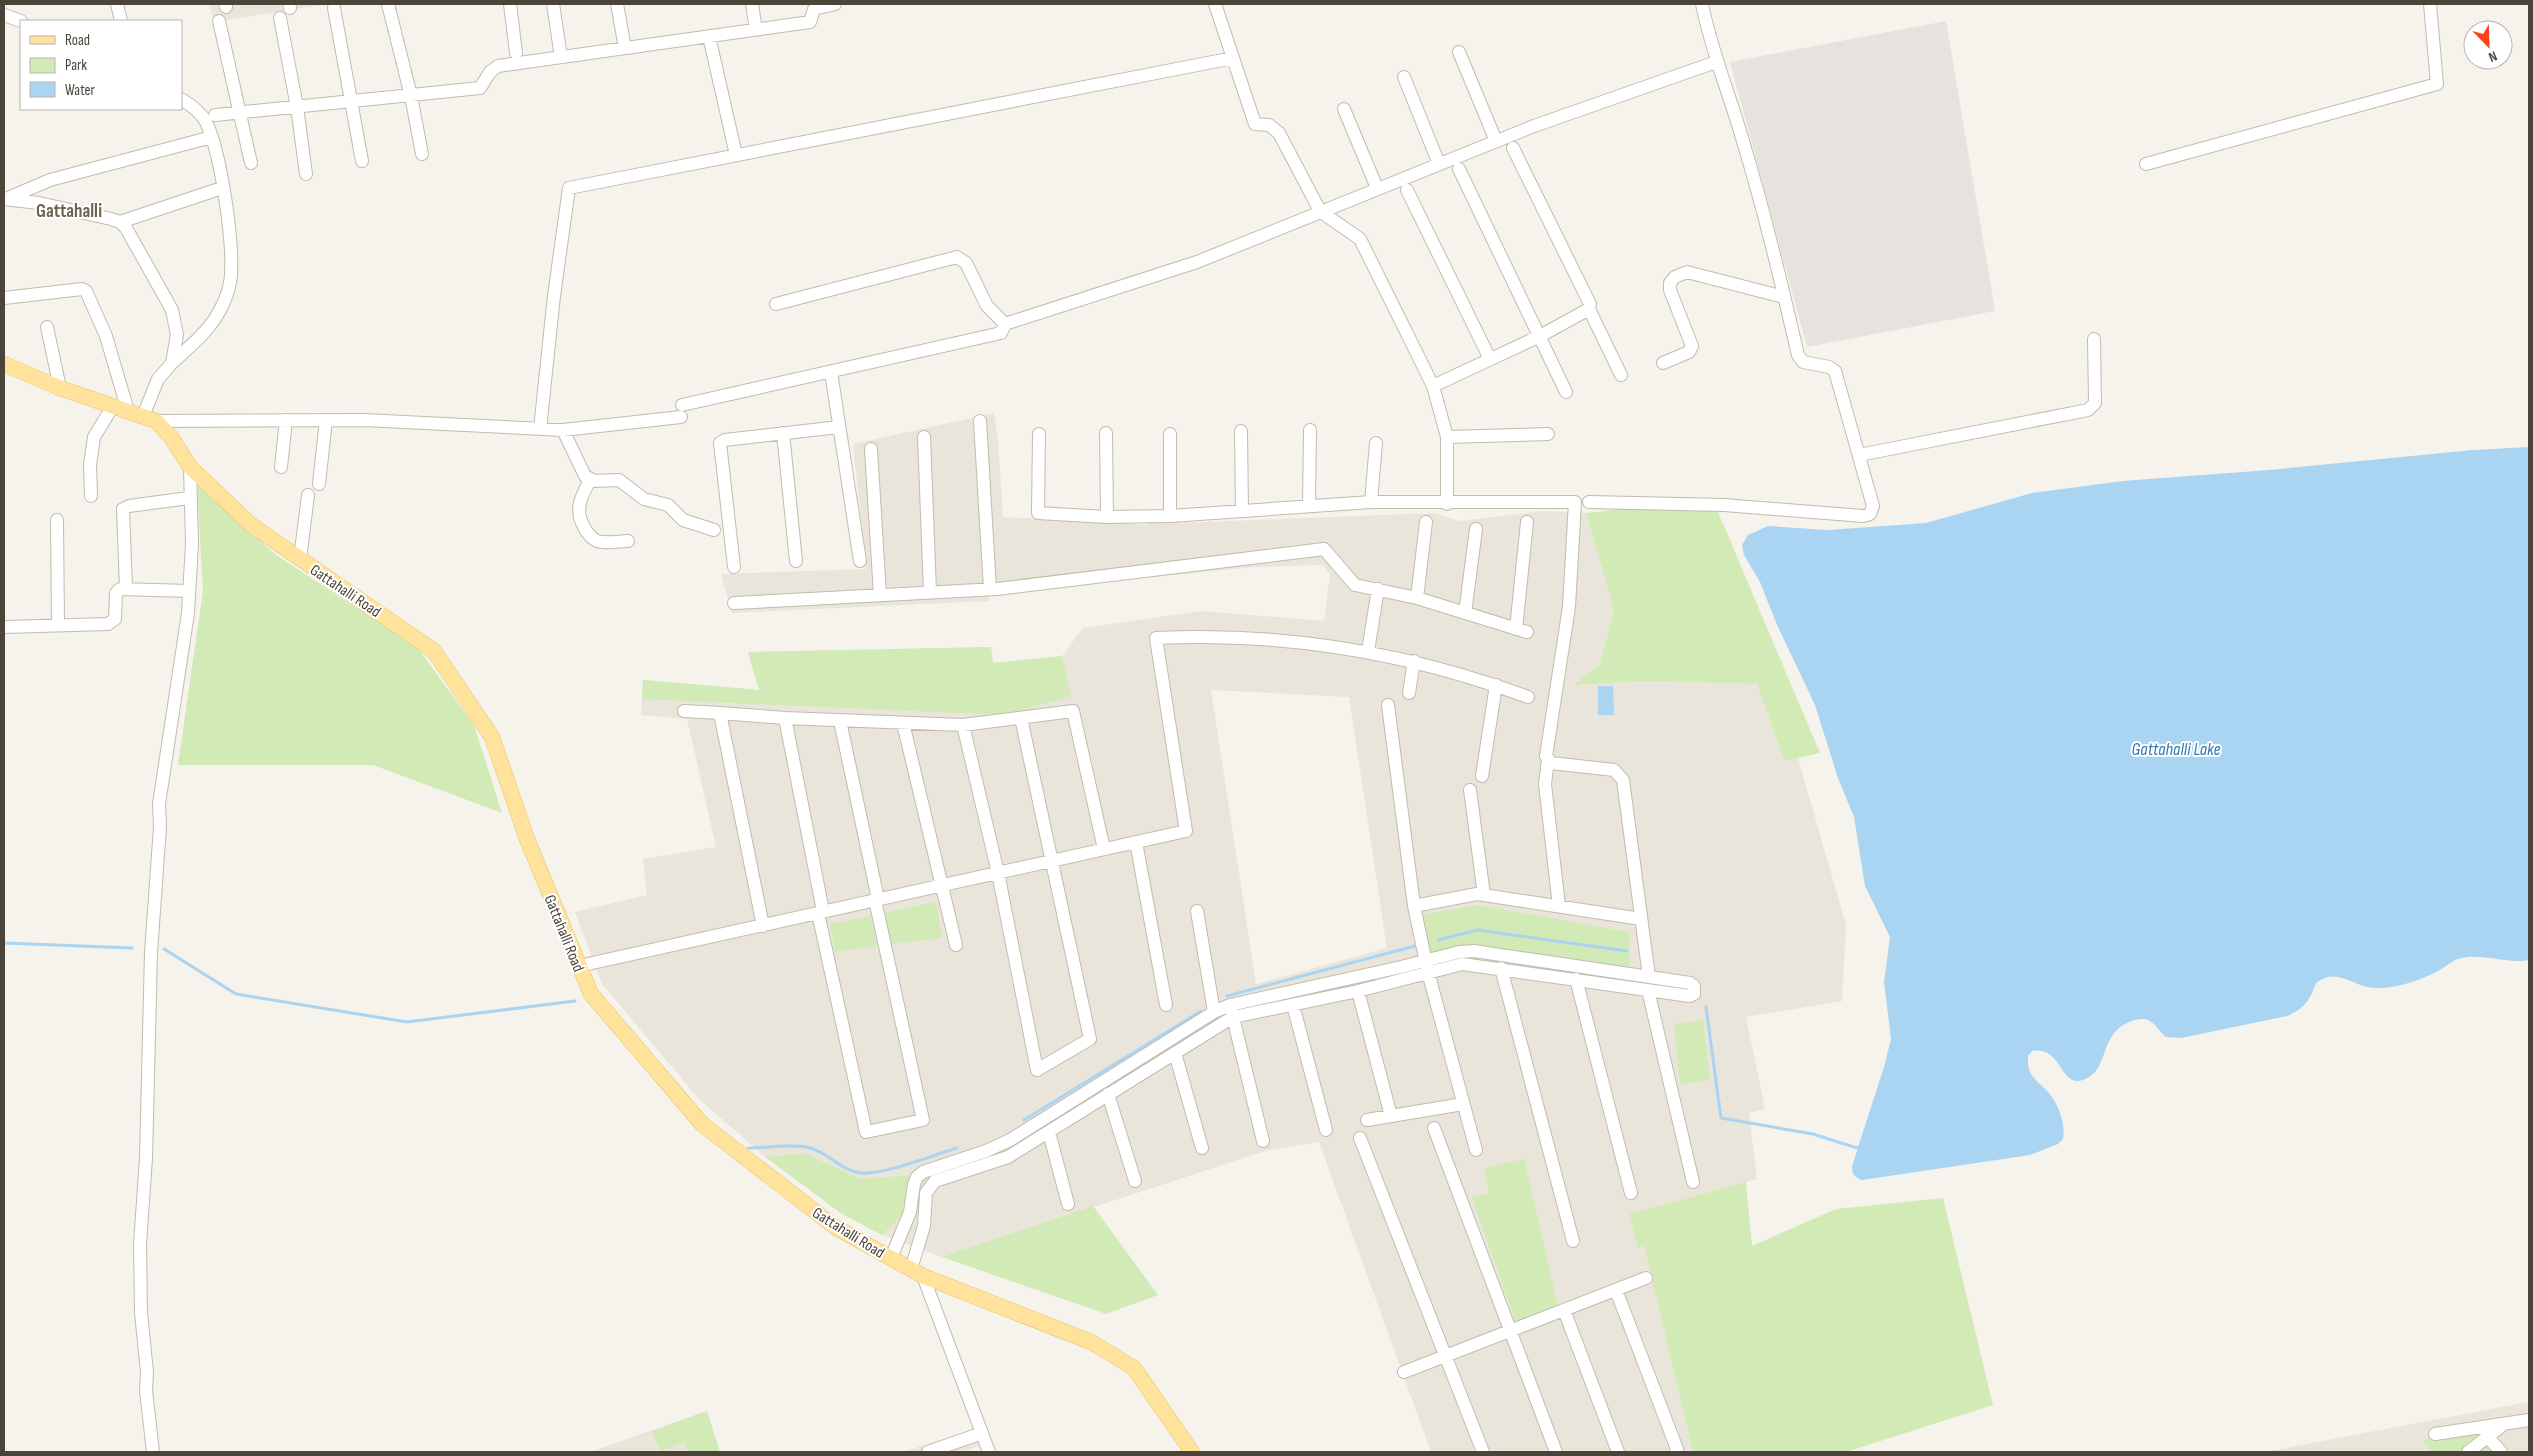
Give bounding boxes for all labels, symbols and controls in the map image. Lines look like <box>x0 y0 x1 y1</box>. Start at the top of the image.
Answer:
legend <box>20 20 182 110</box>
north arrow <box>2463 20 2513 70</box>
text: Road <box>65 31 90 50</box>
text: N <box>2486 47 2500 66</box>
text: Park <box>65 56 87 75</box>
text: Water <box>65 81 96 100</box>
district label: Gattahalli <box>36 200 102 223</box>
street label: Gattahalli Road <box>306 561 384 622</box>
water label: Gattahalli Lake <box>2132 739 2221 760</box>
street label: Gattahalli Road <box>540 892 588 975</box>
street label: Gattahalli Road <box>809 1204 888 1263</box>

